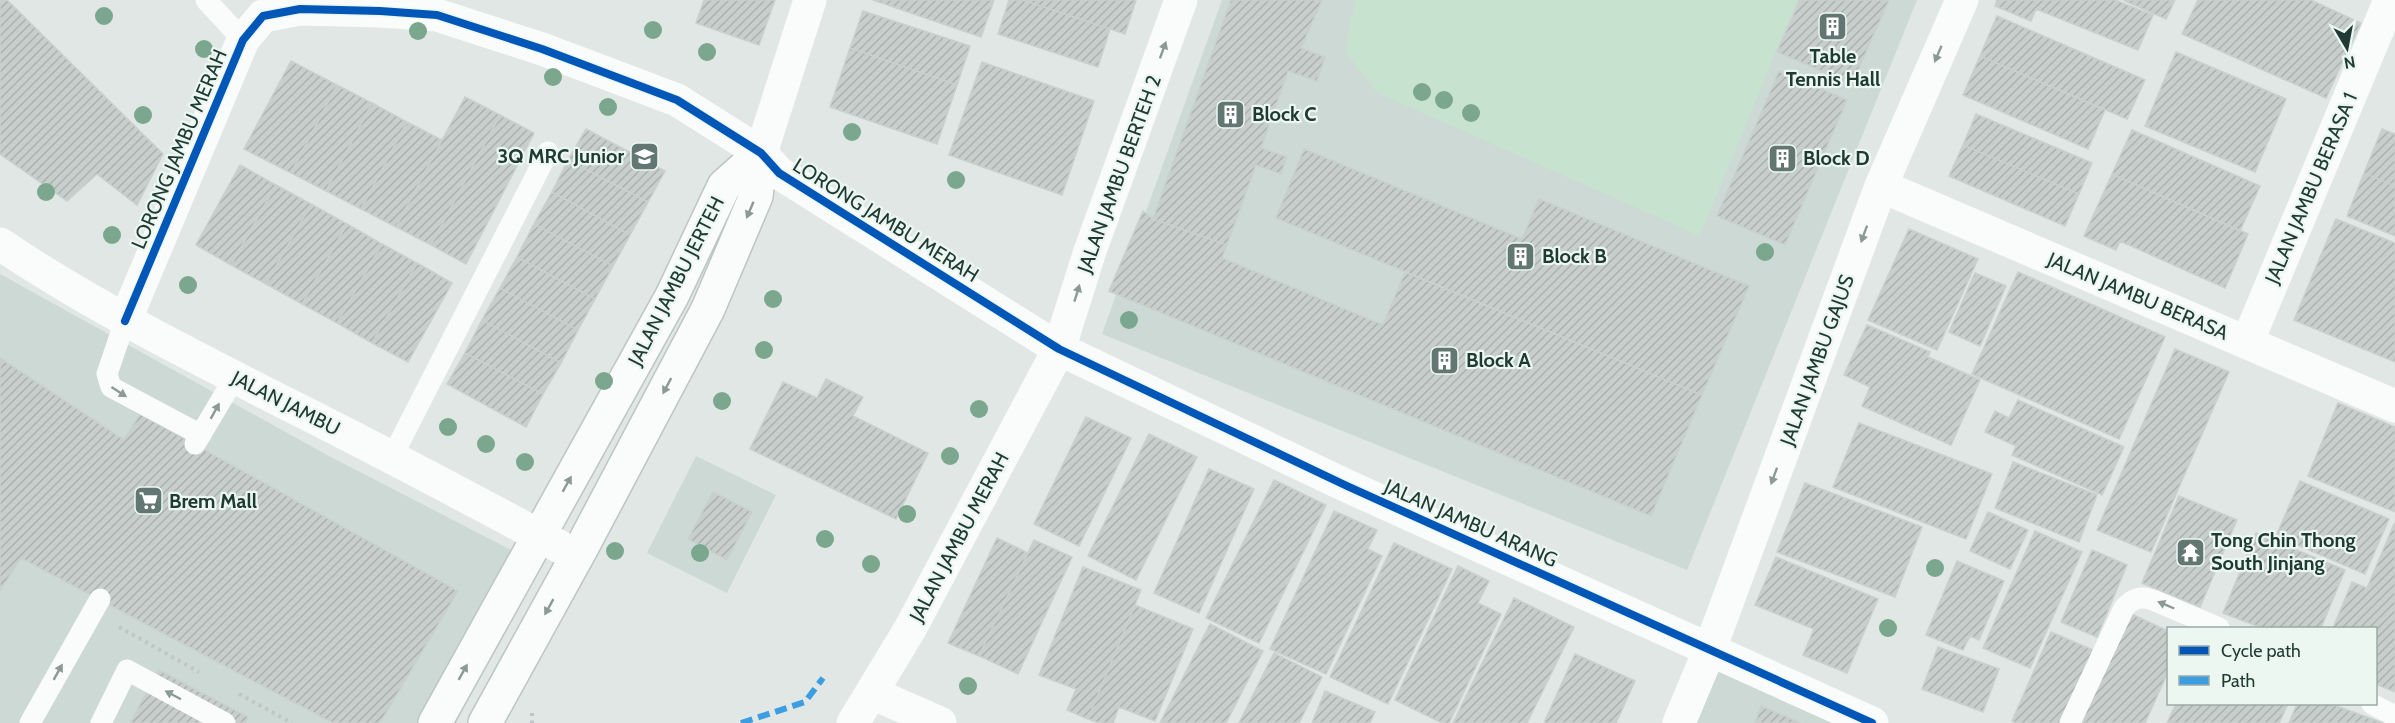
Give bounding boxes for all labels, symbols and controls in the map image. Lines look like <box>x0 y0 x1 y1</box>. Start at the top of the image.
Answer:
building icon: Table Tennis Hall <box>1817 10 1849 42</box>
north arrow <box>2317 18 2377 78</box>
one-way arrow <box>1159 41 1169 59</box>
place label: Table Tennis Hall <box>1786 44 1880 91</box>
one-way arrow <box>1934 45 1943 62</box>
street label: LORONG JAMBU MERAH <box>126 46 232 252</box>
text: N <box>2342 52 2357 73</box>
street label: JALAN JAMBU BERTEH 2 <box>1072 72 1166 277</box>
street label: JALAN JAMBU BERASA 1 <box>2259 89 2362 288</box>
building icon: Block C <box>1215 98 1247 130</box>
place label: Block C <box>1252 102 1316 126</box>
school or university icon: 3Q MRC Junior <box>629 140 661 172</box>
building icon: Block D <box>1766 142 1798 174</box>
place label: 3Q MRC Junior <box>497 144 624 168</box>
place label: Block D <box>1803 146 1870 170</box>
street label: LORONG JAMBU MERAH <box>789 153 983 287</box>
street label: JALAN JAMBU JERTEH <box>622 192 729 371</box>
one-way arrow <box>745 201 754 219</box>
one-way arrow <box>1858 225 1868 243</box>
building icon: Block B <box>1505 240 1537 272</box>
place label: Block B <box>1542 244 1607 268</box>
street label: JALAN JAMBU BERASA <box>2043 247 2233 345</box>
street label: JALAN JAMBU GAJUS <box>1775 271 1859 450</box>
one-way arrow <box>1073 284 1082 302</box>
building icon: Block A <box>1429 344 1461 376</box>
place label: Block A <box>1466 348 1531 372</box>
street label: JALAN JAMBU <box>227 365 344 441</box>
one-way arrow <box>662 378 672 395</box>
one-way arrow <box>111 386 127 398</box>
one-way arrow <box>209 402 219 419</box>
street label: JALAN JAMBU MERAH <box>904 448 1014 627</box>
one-way arrow <box>1769 467 1779 485</box>
street label: JALAN JAMBU ARANG <box>1380 474 1561 572</box>
one-way arrow <box>562 475 572 492</box>
supermarket icon: Brem Mall <box>132 485 164 517</box>
place label: Brem Mall <box>169 489 257 513</box>
place label: Tong Chin Thong South Jinjang <box>2211 528 2356 575</box>
temple icon: Tong Chin Thong South Jinjang <box>2174 536 2206 568</box>
one-way arrow <box>544 599 554 616</box>
one-way arrow <box>2156 600 2174 610</box>
legend <box>2167 627 2377 705</box>
text: Cycle path <box>2221 640 2301 662</box>
one-way arrow <box>53 663 63 680</box>
one-way arrow <box>458 663 468 680</box>
text: Path <box>2221 670 2255 692</box>
one-way arrow <box>165 690 182 700</box>

